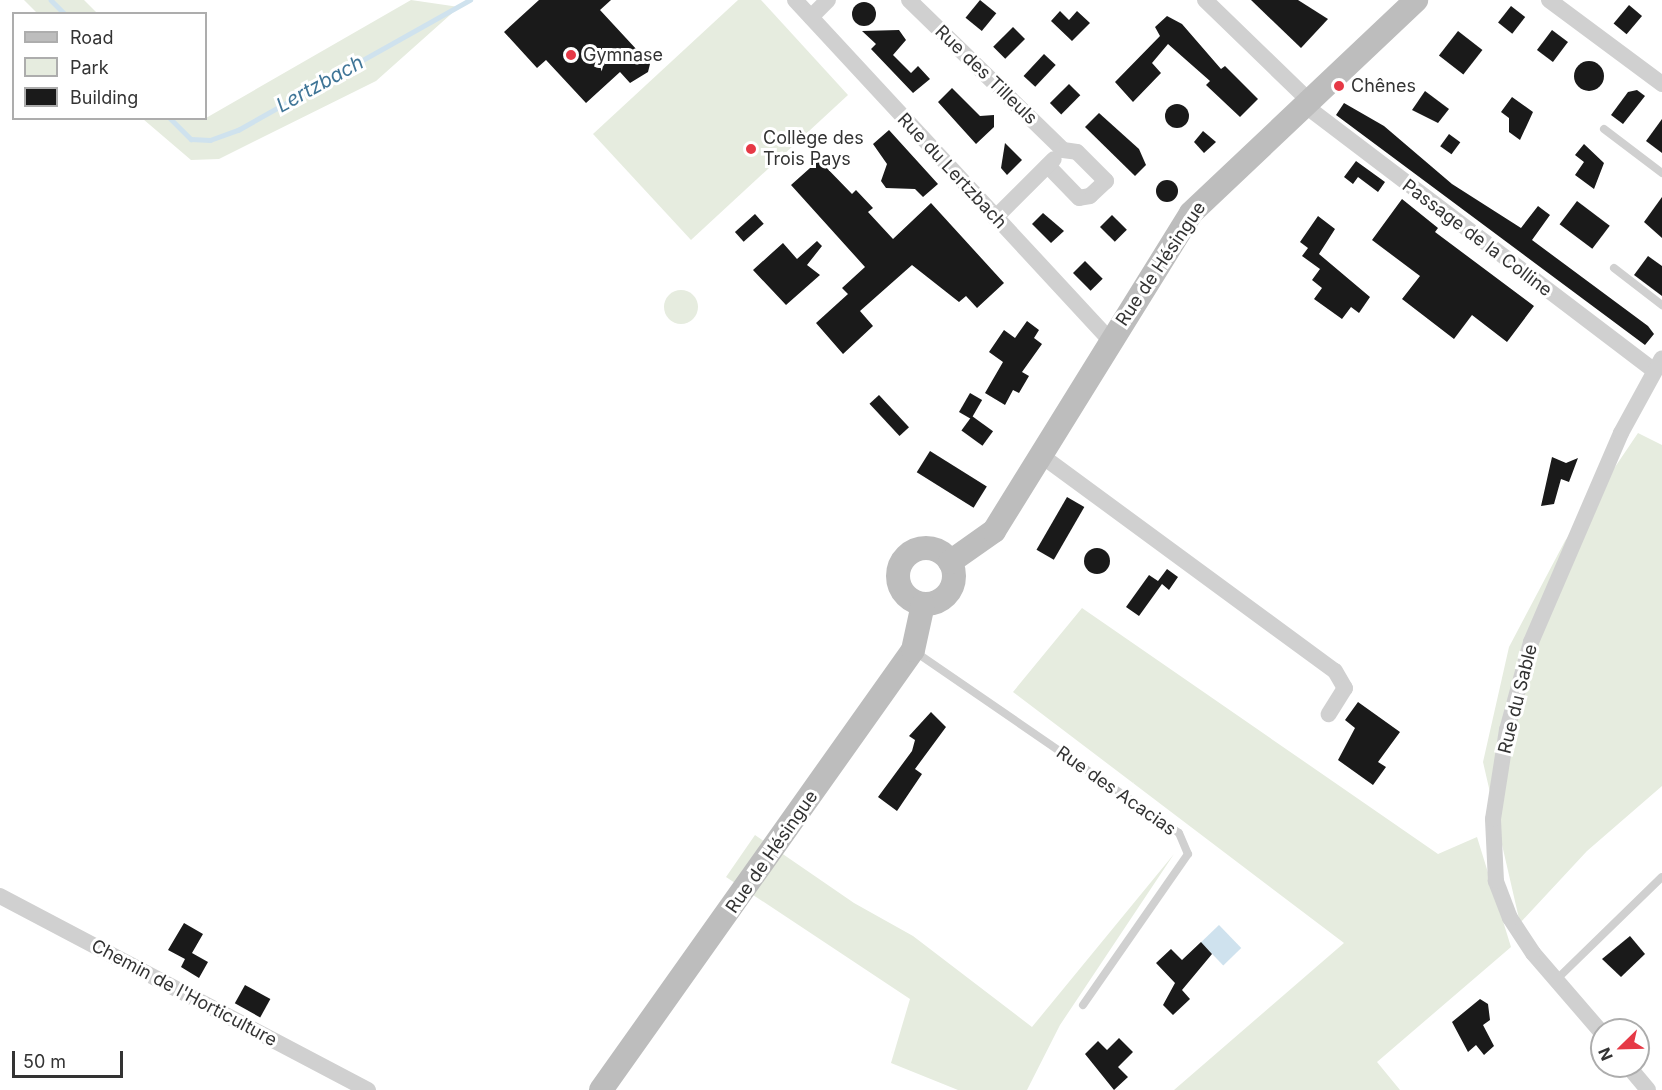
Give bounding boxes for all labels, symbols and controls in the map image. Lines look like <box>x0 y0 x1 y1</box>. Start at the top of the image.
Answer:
legend <box>12 12 207 120</box>
street label: Rue des Tilleuls <box>930 21 1042 129</box>
text: Road <box>70 27 113 48</box>
place label: Gymnase <box>583 44 663 66</box>
marker: Gymnase <box>564 48 578 62</box>
water label: Lertzbach <box>272 50 368 118</box>
text: Park <box>70 57 109 78</box>
place label: Chênes <box>1351 75 1416 97</box>
marker: Chênes <box>1332 79 1346 93</box>
text: Building <box>70 87 138 108</box>
street label: Rue du Lertzbach <box>893 109 1011 233</box>
place label: Collège des Trois Pays <box>763 128 864 170</box>
marker: Collège des Trois Pays <box>744 142 758 156</box>
street label: Passage de la Colline <box>1398 175 1556 301</box>
street label: Rue de Hésingue <box>1112 198 1210 330</box>
street label: Rue du Sable <box>1494 642 1542 756</box>
street label: Rue des Acacias <box>1052 742 1180 840</box>
street label: Rue de Hésingue <box>722 786 822 918</box>
street label: Chemin de l'Horticulture <box>88 935 280 1051</box>
north arrow <box>1590 1018 1650 1078</box>
scale bar <box>15 1039 126 1077</box>
text: N <box>1594 1045 1617 1064</box>
text: 50 m <box>23 1051 66 1072</box>

